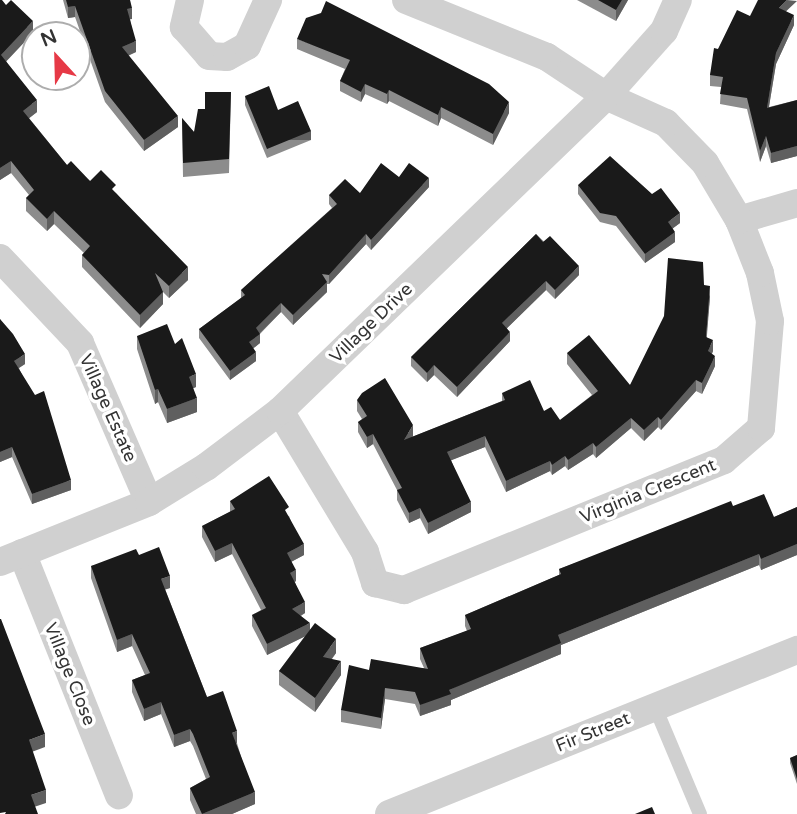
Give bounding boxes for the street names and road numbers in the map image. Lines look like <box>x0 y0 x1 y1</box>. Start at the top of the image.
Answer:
street label: Village Drive <box>325 278 417 368</box>
street label: Village Estate <box>75 351 141 465</box>
street label: Virginia Crescent <box>577 454 719 528</box>
street label: Village Close <box>40 619 100 729</box>
street label: Fir Street <box>553 707 633 757</box>

